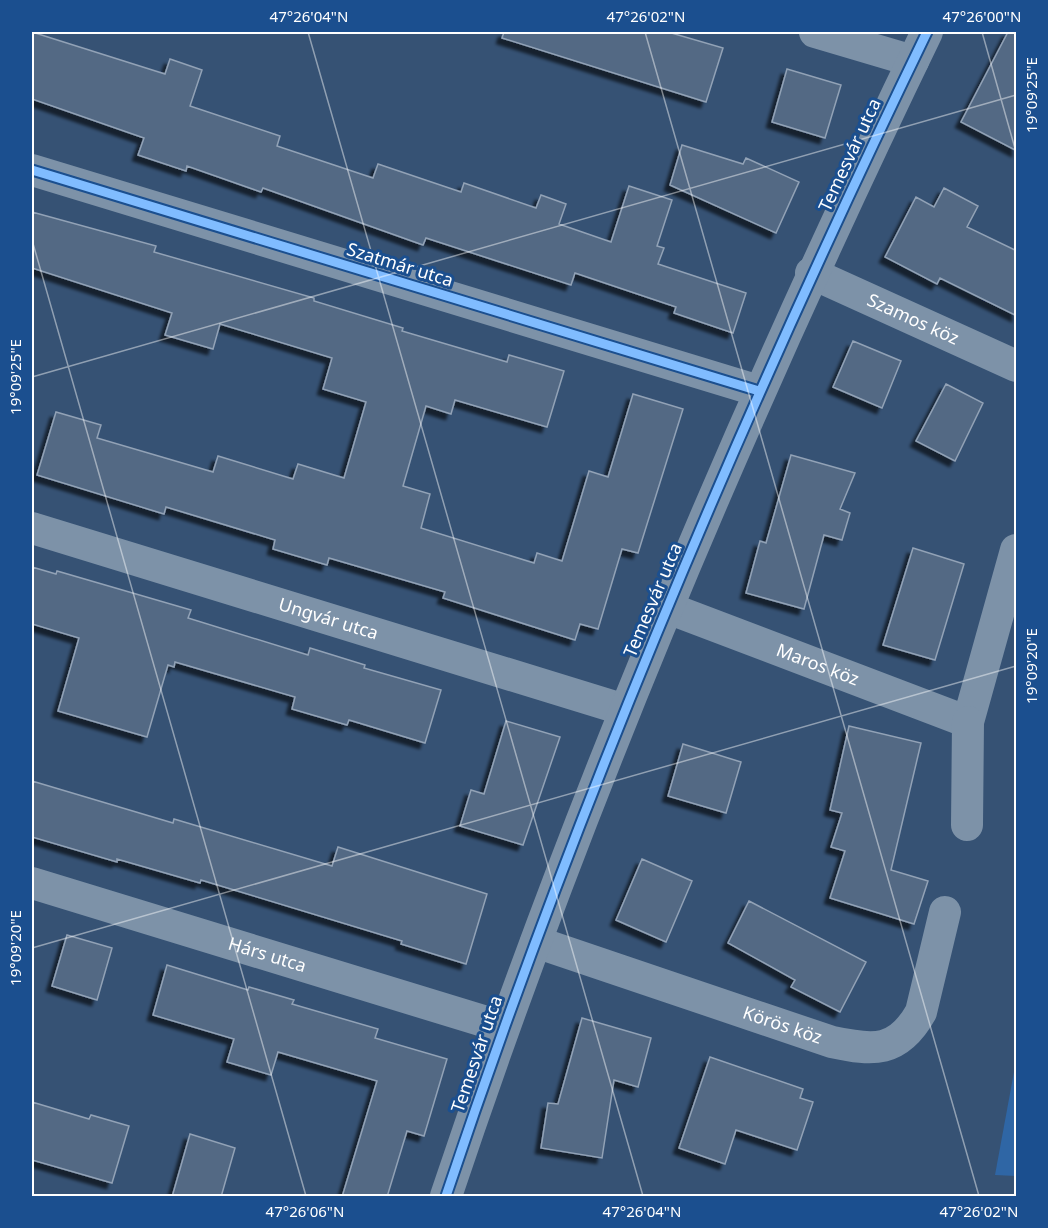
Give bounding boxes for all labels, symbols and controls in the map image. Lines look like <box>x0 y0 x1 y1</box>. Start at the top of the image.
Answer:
text: 47°26'04"N <box>270 6 348 26</box>
text: 47°26'02"N <box>607 6 685 26</box>
text: 47°26'00"N <box>943 6 1021 26</box>
text: 19°09'25"E <box>1021 57 1041 133</box>
street label: Temesvár utca <box>812 94 886 215</box>
street label: Szatmár utca <box>344 236 457 292</box>
street label: Szamos köz <box>864 287 963 350</box>
text: 19°09'25"E <box>5 339 25 415</box>
street label: Temesvár utca <box>617 539 687 661</box>
street label: Ungvár utca <box>276 591 381 645</box>
text: 19°09'20"E <box>1021 628 1041 704</box>
street label: Maros köz <box>773 637 863 690</box>
text: 19°09'20"E <box>5 910 25 986</box>
street label: Hárs utca <box>226 931 310 977</box>
street label: Temesvár utca <box>445 992 507 1115</box>
street label: Körös köz <box>740 1000 825 1049</box>
text: 47°26'06"N <box>266 1201 344 1221</box>
text: 47°26'04"N <box>603 1201 681 1221</box>
text: 47°26'02"N <box>940 1201 1018 1221</box>

